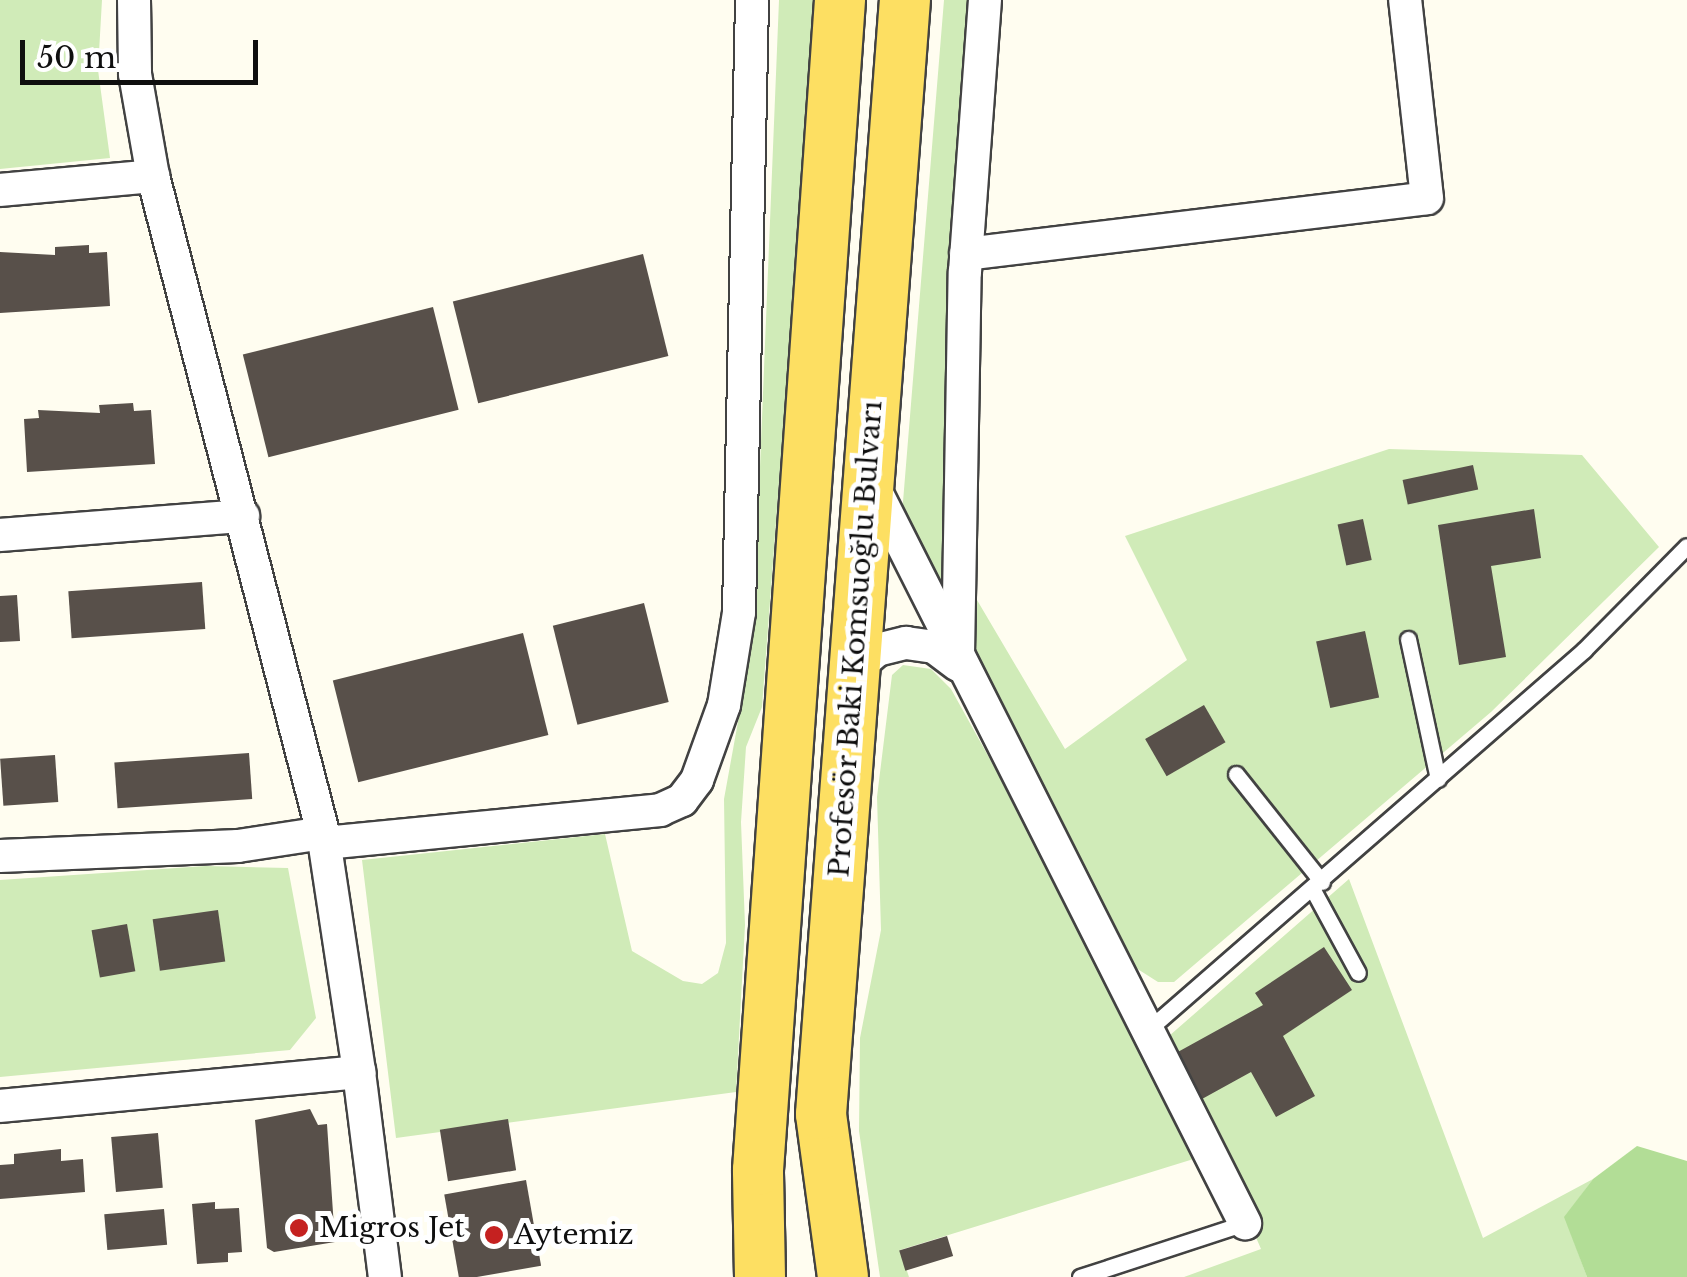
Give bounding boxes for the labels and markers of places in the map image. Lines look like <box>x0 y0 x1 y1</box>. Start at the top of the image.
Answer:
place label: Migros Jet <box>319 1211 465 1245</box>
marker: Migros Jet <box>288 1217 310 1239</box>
place label: Aytemiz <box>514 1218 634 1252</box>
marker: Aytemiz <box>483 1224 505 1246</box>

